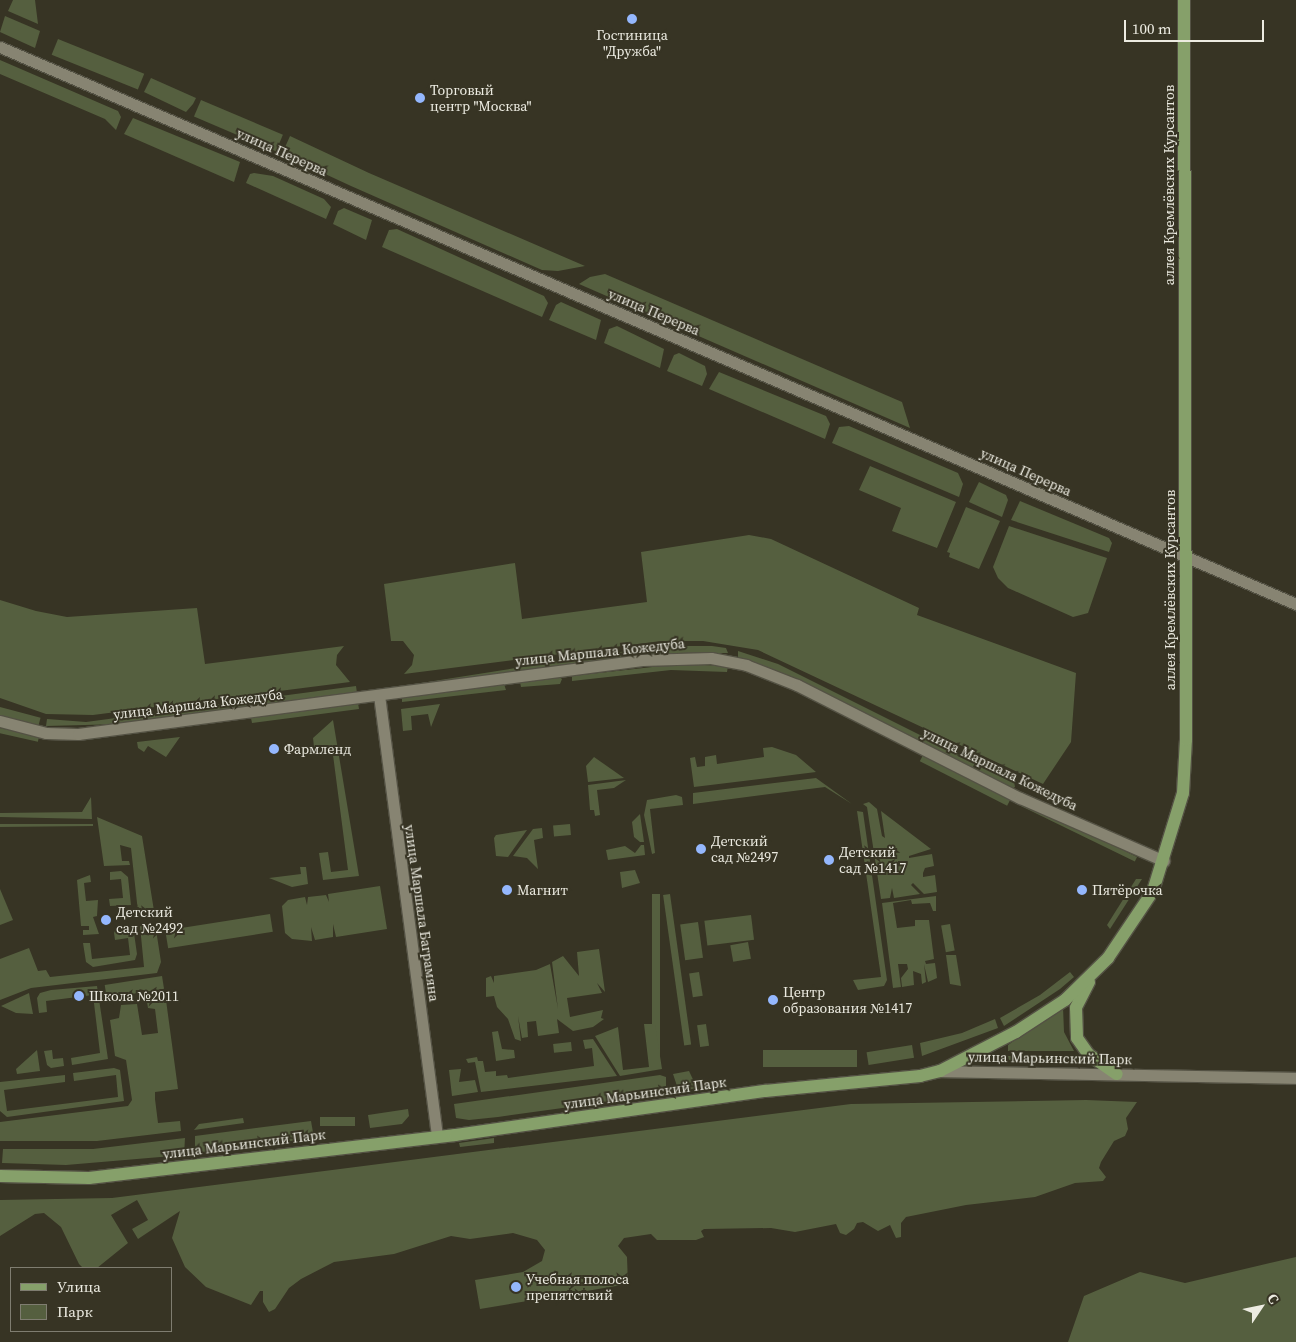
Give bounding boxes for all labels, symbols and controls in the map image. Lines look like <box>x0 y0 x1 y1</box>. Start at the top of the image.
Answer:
scale bar <box>1126 10 1266 42</box>
marker: Гостиница "Дружба" <box>626 13 638 25</box>
text: 100 m <box>1132 18 1172 39</box>
place label: Гостиница "Дружба" <box>596 27 668 59</box>
place label: Торговый центр "Москва" <box>430 82 531 114</box>
street label: аллея Кремлёвских Курсантов <box>1161 85 1177 285</box>
marker: Торговый центр "Москва" <box>414 92 426 104</box>
street label: улица Перерва <box>234 124 330 180</box>
street label: улица Перерва <box>606 285 702 339</box>
street label: улица Перерва <box>978 444 1074 500</box>
street label: аллея Кремлёвских Курсантов <box>1162 490 1178 690</box>
street label: улица Маршала Кожедуба <box>514 635 686 669</box>
street label: улица Маршала Кожедуба <box>112 685 284 723</box>
street label: улица Маршала Кожедуба <box>920 724 1080 814</box>
place label: Фармленд <box>284 741 351 757</box>
marker: Фармленд <box>268 743 280 755</box>
street label: улица Маршала Баграмяна <box>401 823 443 1003</box>
place label: Детский сад №2497 <box>711 833 778 866</box>
marker: Детский сад №2497 <box>695 843 707 855</box>
place label: Детский сад №1417 <box>839 844 906 876</box>
marker: Детский сад №1417 <box>823 854 835 866</box>
place label: Магнит <box>517 882 568 898</box>
place label: Пятёрочка <box>1092 882 1163 898</box>
marker: Магнит <box>501 884 513 896</box>
marker: Пятёрочка <box>1076 884 1088 896</box>
place label: Детский сад №2492 <box>116 904 183 936</box>
marker: Детский сад №2492 <box>100 914 112 926</box>
place label: Центр образования №1417 <box>783 984 912 1016</box>
place label: Школа №2011 <box>89 988 179 1004</box>
marker: Школа №2011 <box>73 990 85 1002</box>
marker: Центр образования №1417 <box>767 994 779 1006</box>
street label: улица Марьинский Парк <box>968 1048 1132 1068</box>
street label: улица Марьинский Парк <box>563 1073 727 1113</box>
street label: улица Марьинский Парк <box>162 1126 326 1162</box>
legend <box>10 1267 172 1332</box>
place label: Учебная полоса препятствий <box>526 1271 629 1304</box>
text: Улица <box>57 1276 101 1297</box>
marker: Учебная полоса препятствий <box>510 1281 522 1293</box>
north arrow <box>1236 1282 1286 1332</box>
text: С <box>1263 1289 1284 1308</box>
text: Парк <box>57 1301 93 1322</box>

